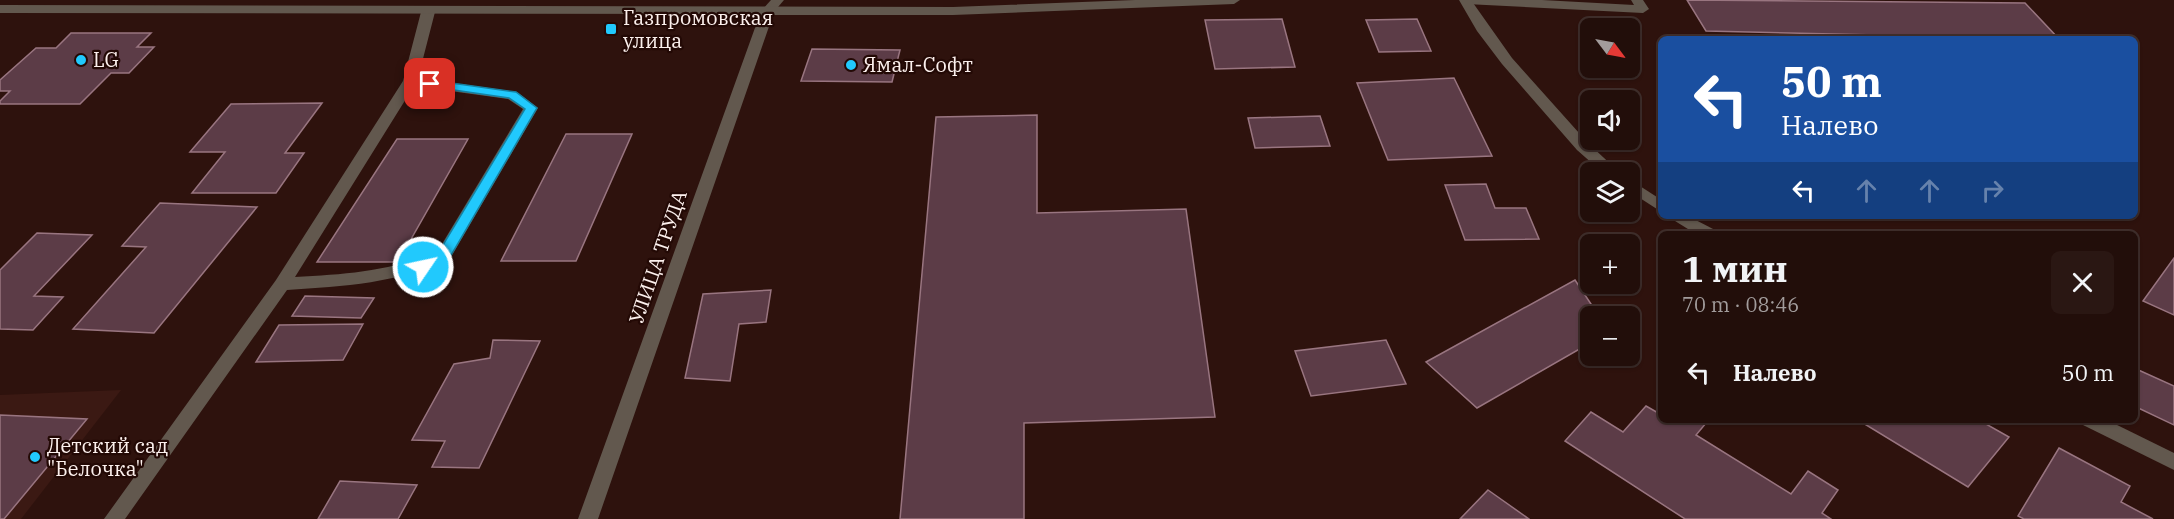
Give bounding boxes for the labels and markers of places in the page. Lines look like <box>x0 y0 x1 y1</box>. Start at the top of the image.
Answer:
place label: Газпромовская улица <box>623 4 773 54</box>
marker: Газпромовская улица <box>604 22 618 36</box>
place label: LG <box>93 46 119 73</box>
place label: Ямал-Софт <box>863 51 973 78</box>
marker: LG <box>74 53 88 67</box>
pin <box>404 58 455 109</box>
marker: Ямал-Софт <box>844 58 858 72</box>
place label: Детский сад "Белочка" <box>47 432 168 482</box>
marker: Детский сад "Белочка" <box>28 450 42 464</box>

